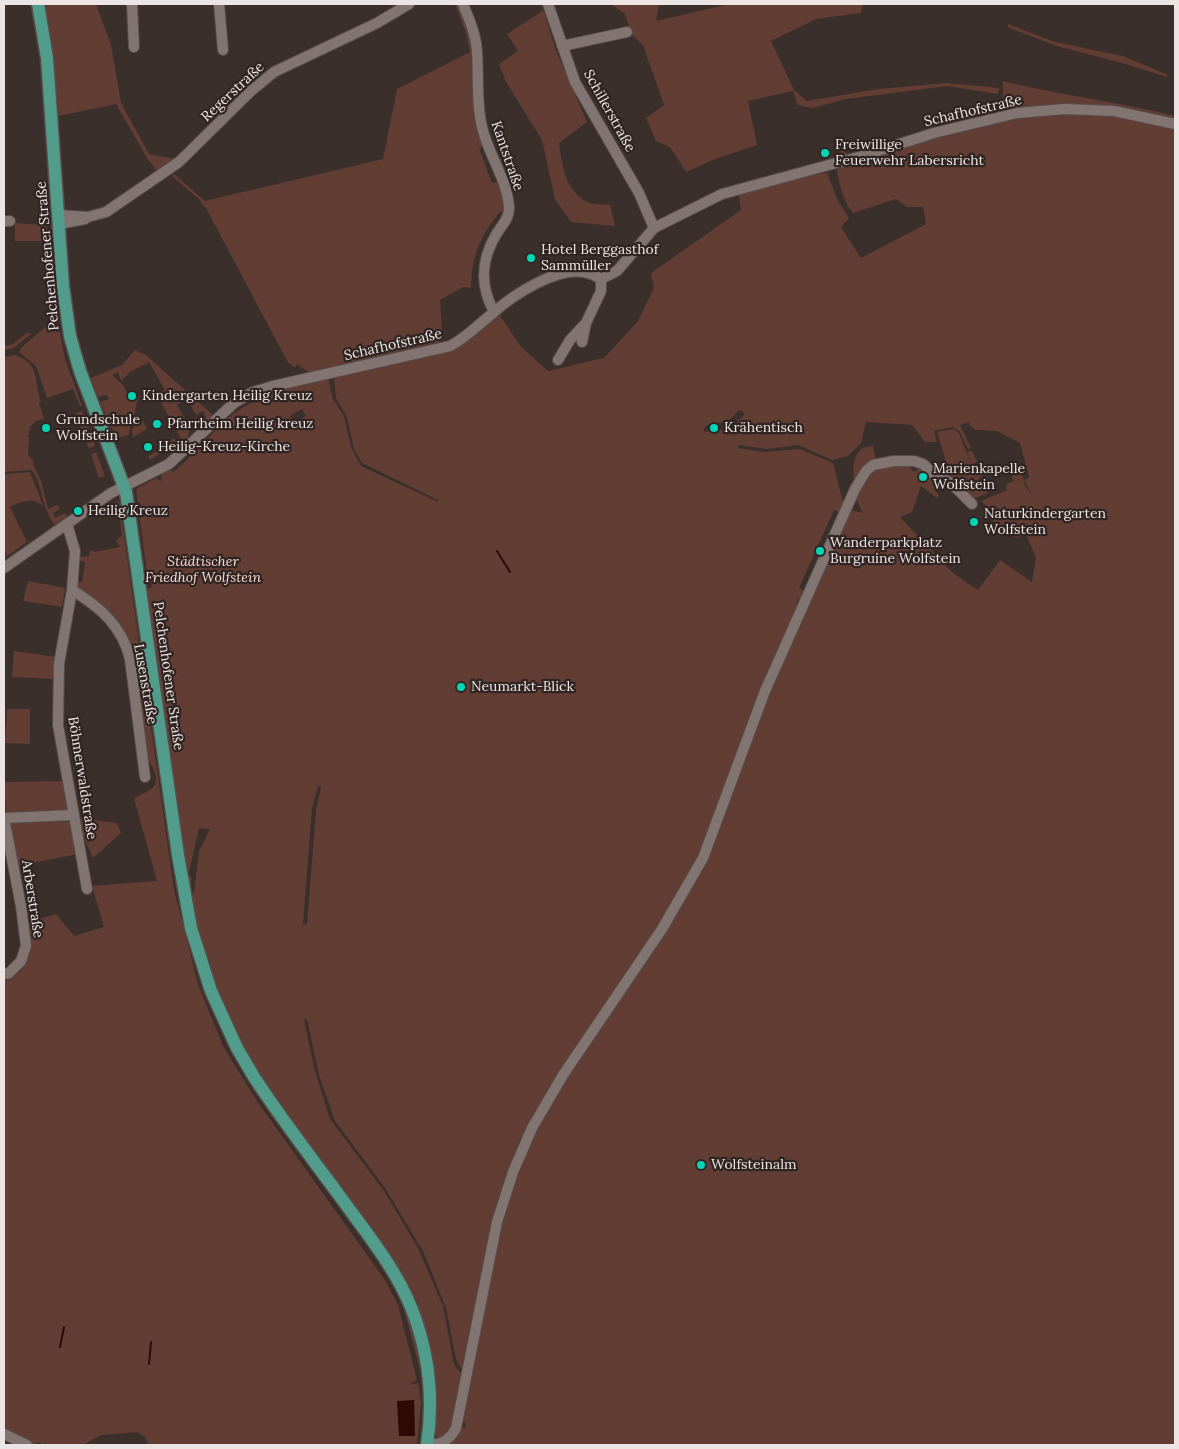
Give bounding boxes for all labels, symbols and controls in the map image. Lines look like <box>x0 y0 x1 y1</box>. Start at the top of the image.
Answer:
street label: Regerstraße <box>198 59 268 125</box>
street label: Schillerstraße <box>580 67 638 155</box>
street label: Schafhofstraße <box>922 92 1024 130</box>
street label: Kantstraße <box>487 119 527 193</box>
place label: Freiwillige Feuerwehr Labersricht <box>835 137 984 170</box>
marker: Freiwillige Feuerwehr Labersricht <box>819 147 831 159</box>
street label: Pelchenhofener Straße <box>33 181 63 331</box>
place label: Hotel Berggasthof Sammüller <box>541 242 658 274</box>
marker: Hotel Berggasthof Sammüller <box>525 252 537 264</box>
street label: Schafhofstraße <box>342 326 444 364</box>
place label: Kindergarten Heilig Kreuz <box>142 388 312 404</box>
marker: Kindergarten Heilig Kreuz <box>126 390 138 402</box>
place label: Grundschule Wolfstein <box>56 412 140 444</box>
place label: Pfarrheim Heilig kreuz <box>167 416 313 432</box>
marker: Pfarrheim Heilig kreuz <box>151 418 163 430</box>
place label: Krähentisch <box>724 420 803 436</box>
marker: Grundschule Wolfstein <box>40 422 52 434</box>
marker: Krähentisch <box>708 422 720 434</box>
place label: Heilig-Kreuz-Kirche <box>158 439 290 455</box>
marker: Heilig-Kreuz-Kirche <box>142 441 154 453</box>
place label: Marienkapelle Wolfstein <box>933 461 1025 494</box>
marker: Marienkapelle Wolfstein <box>917 471 929 483</box>
place label: Heilig Kreuz <box>88 503 168 519</box>
marker: Heilig Kreuz <box>72 505 84 517</box>
place label: Naturkindergarten Wolfstein <box>984 506 1106 538</box>
marker: Naturkindergarten Wolfstein <box>968 516 980 528</box>
place label: Wanderparkplatz Burgruine Wolfstein <box>830 535 961 568</box>
marker: Wanderparkplatz Burgruine Wolfstein <box>814 545 826 557</box>
park label: Städtischer Friedhof Wolfstein <box>145 554 261 586</box>
street label: Pelchenhofener Straße <box>149 601 187 751</box>
street label: Lusenstraße <box>130 643 160 725</box>
place label: Neumarkt-Blick <box>471 679 574 695</box>
marker: Neumarkt-Blick <box>455 681 467 693</box>
street label: Böhmerwaldstraße <box>64 715 100 841</box>
street label: Arberstraße <box>18 859 46 939</box>
place label: Wolfsteinalm <box>711 1157 797 1173</box>
marker: Wolfsteinalm <box>695 1159 707 1171</box>

